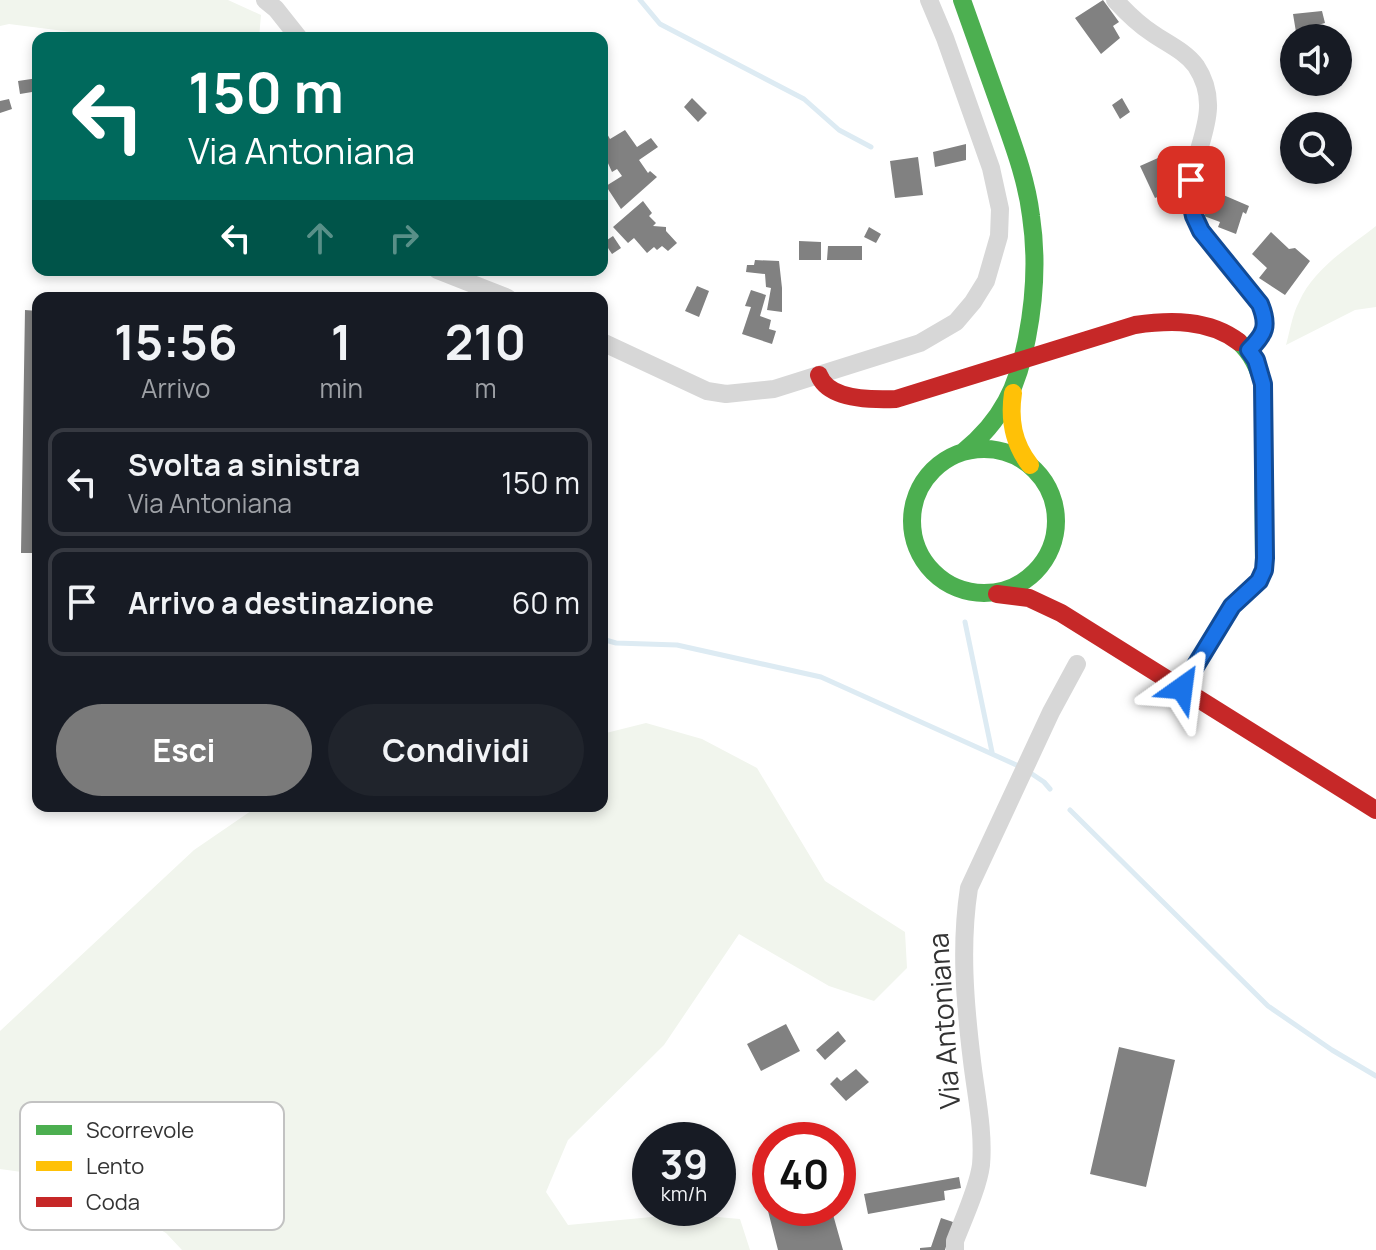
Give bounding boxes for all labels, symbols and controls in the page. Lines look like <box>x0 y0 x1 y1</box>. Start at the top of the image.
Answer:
map controls <box>1280 24 1352 184</box>
button: sound <box>1280 24 1352 96</box>
text: 150 m <box>188 53 344 130</box>
icon: left <box>56 64 160 168</box>
button: search <box>1280 112 1352 184</box>
text: Via Antoniana <box>188 126 415 175</box>
pin <box>1157 146 1225 214</box>
icon: arrive <box>1169 158 1213 202</box>
icon: left <box>214 216 258 260</box>
icon: ahead <box>298 216 342 260</box>
icon: right <box>382 216 426 260</box>
text: 15:56 <box>114 309 237 374</box>
text: 1 <box>331 309 352 374</box>
text: 210 <box>445 309 526 374</box>
text: Arrivo <box>141 370 210 406</box>
text: min <box>319 370 363 406</box>
text: m <box>474 370 496 406</box>
text: Svolta a sinistra <box>128 444 360 485</box>
icon: left <box>60 460 104 504</box>
text: 150 m <box>501 462 580 503</box>
text: Via Antoniana <box>128 485 292 521</box>
icon: arrive <box>60 580 104 624</box>
text: Arrivo a destinazione <box>128 582 434 623</box>
text: 60 m <box>512 582 580 623</box>
position arrow <box>1140 646 1224 730</box>
button: Esci <box>56 704 312 796</box>
button: Condividi <box>328 704 584 796</box>
street label: Via Antoniana <box>918 932 968 1110</box>
legend <box>20 1102 284 1230</box>
text: Scorrevole <box>86 1115 194 1145</box>
speed limit sign: 40 <box>752 1122 856 1226</box>
text: 39 <box>660 1136 708 1191</box>
text: Lento <box>86 1151 144 1181</box>
text: km/h <box>661 1180 707 1207</box>
text: Coda <box>86 1187 140 1217</box>

